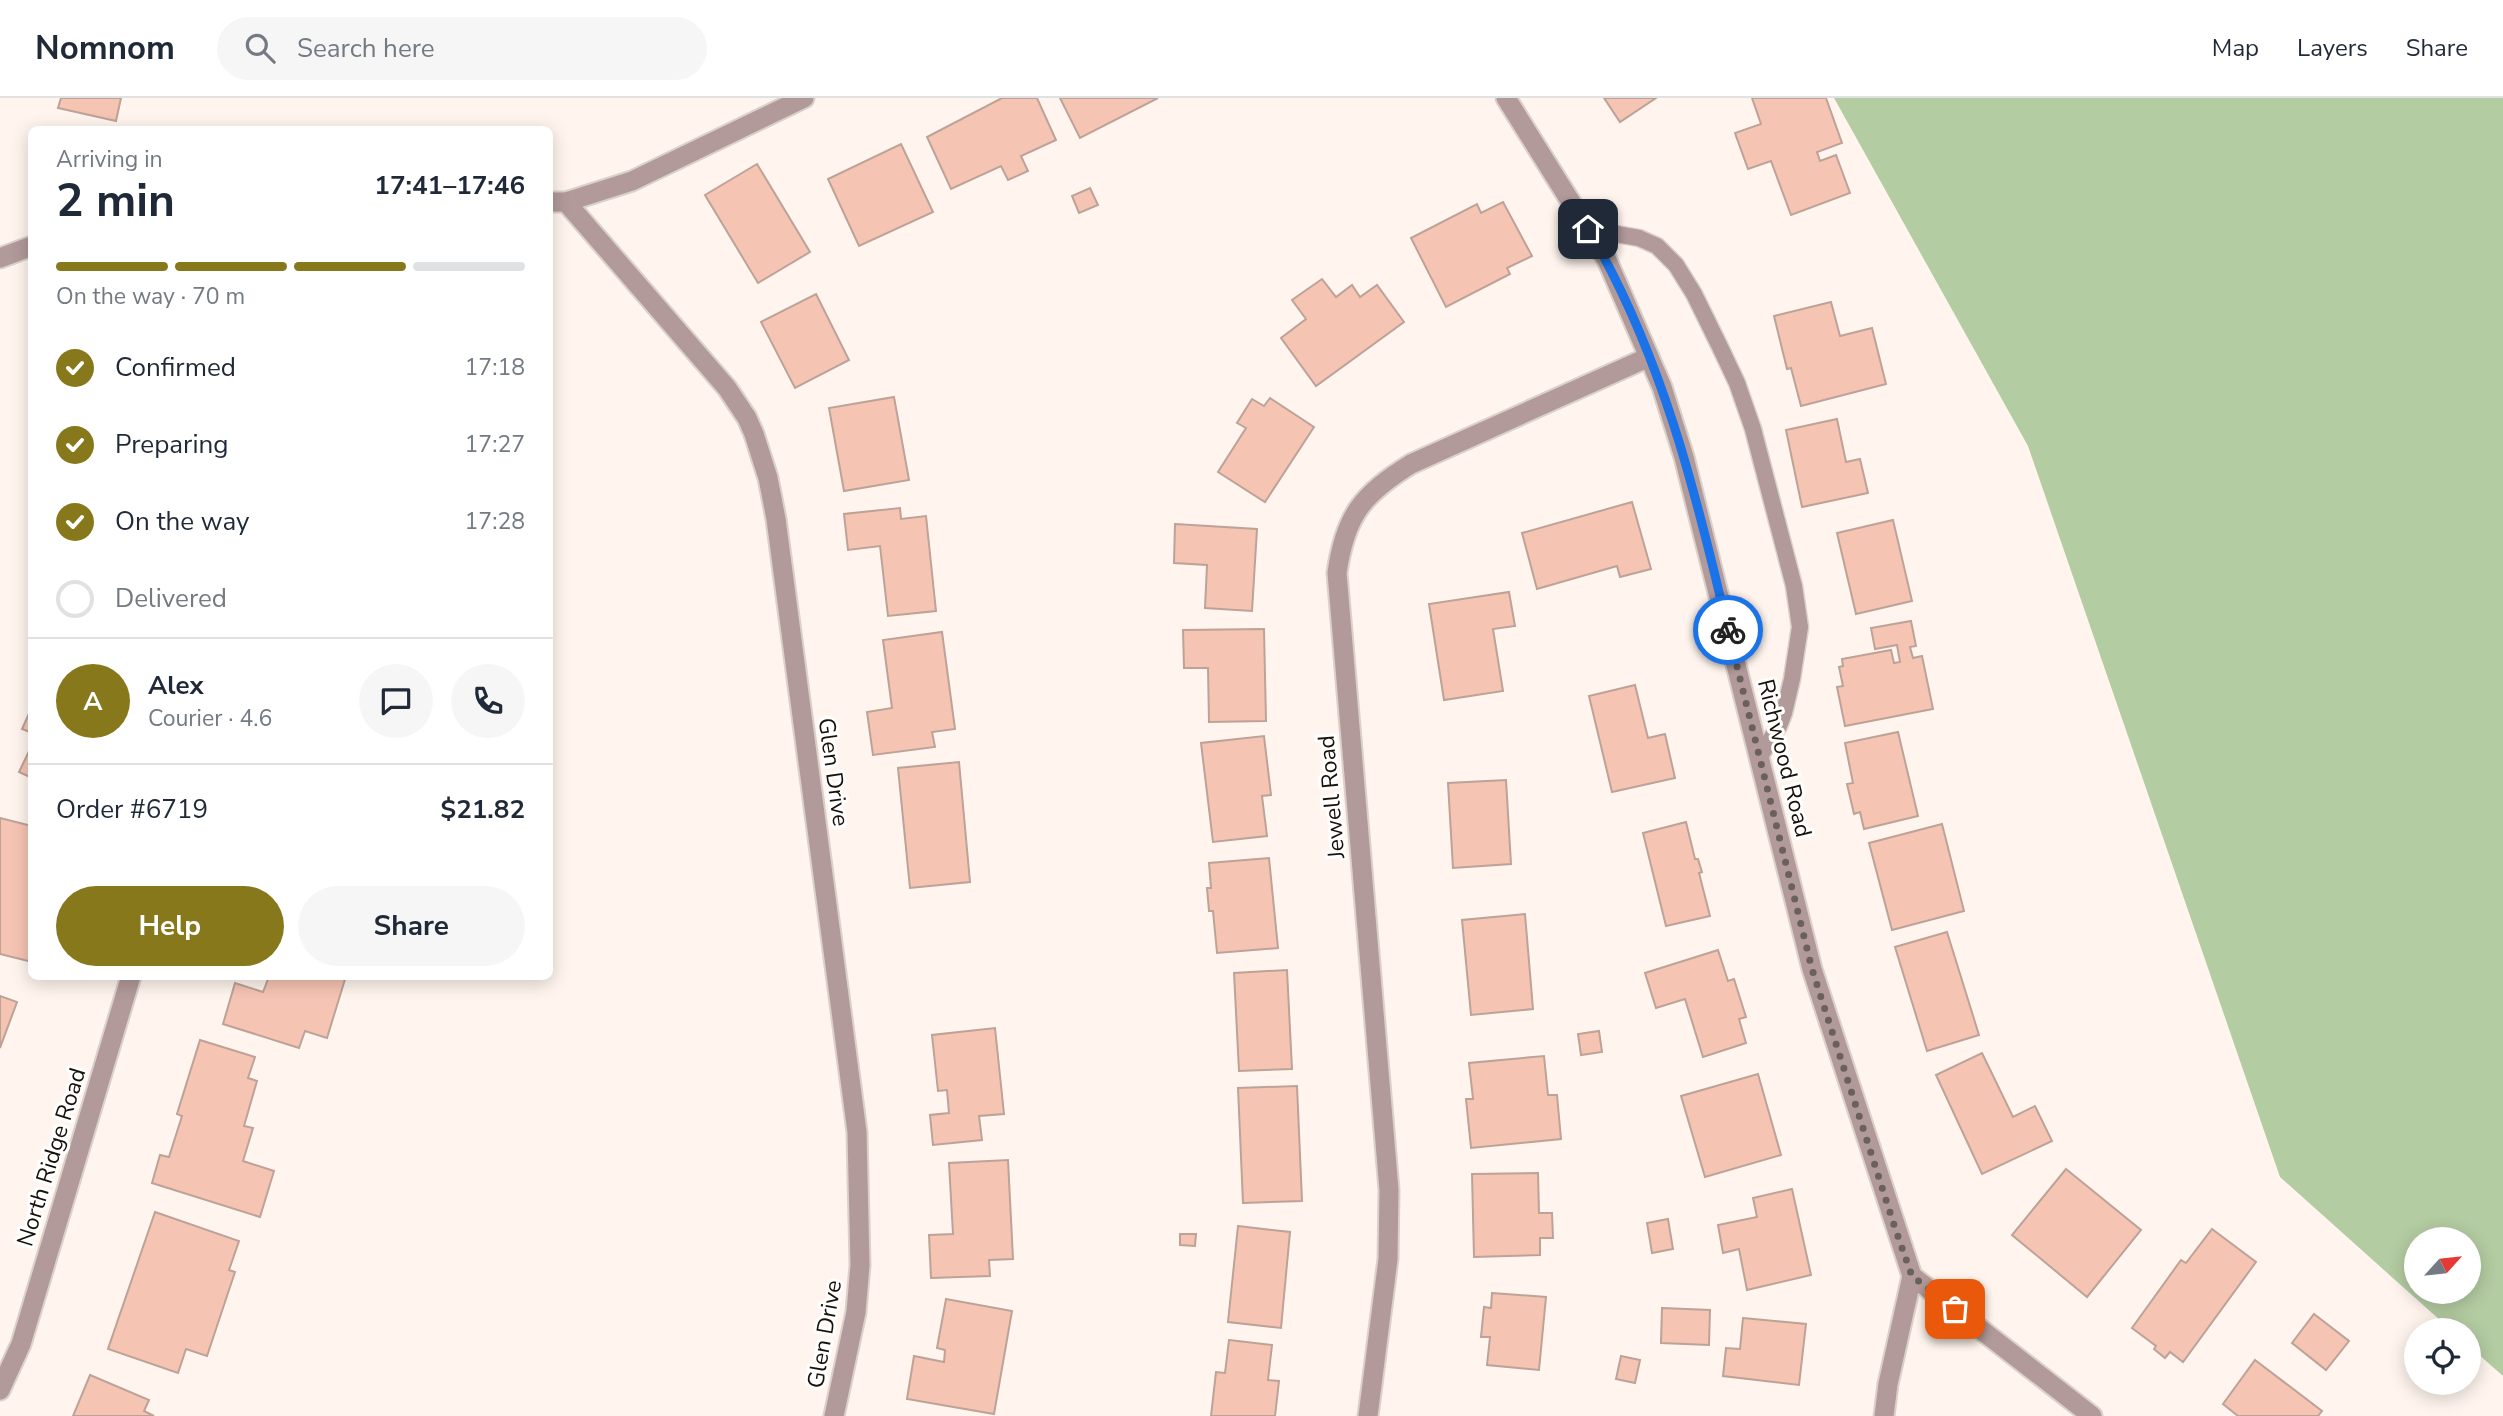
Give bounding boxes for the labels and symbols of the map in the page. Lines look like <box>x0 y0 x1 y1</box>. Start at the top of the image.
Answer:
pin <box>1558 199 1618 259</box>
courier <box>1693 595 1763 665</box>
street label: Richwood Road <box>1750 676 1819 840</box>
street label: Glen Drive <box>811 716 856 828</box>
street label: Jewell Road <box>1311 734 1352 861</box>
street label: North Ridge Road <box>10 1064 93 1250</box>
north arrow <box>2404 1227 2482 1304</box>
street label: Glen Drive <box>800 1278 849 1391</box>
pin <box>1925 1279 1985 1339</box>

